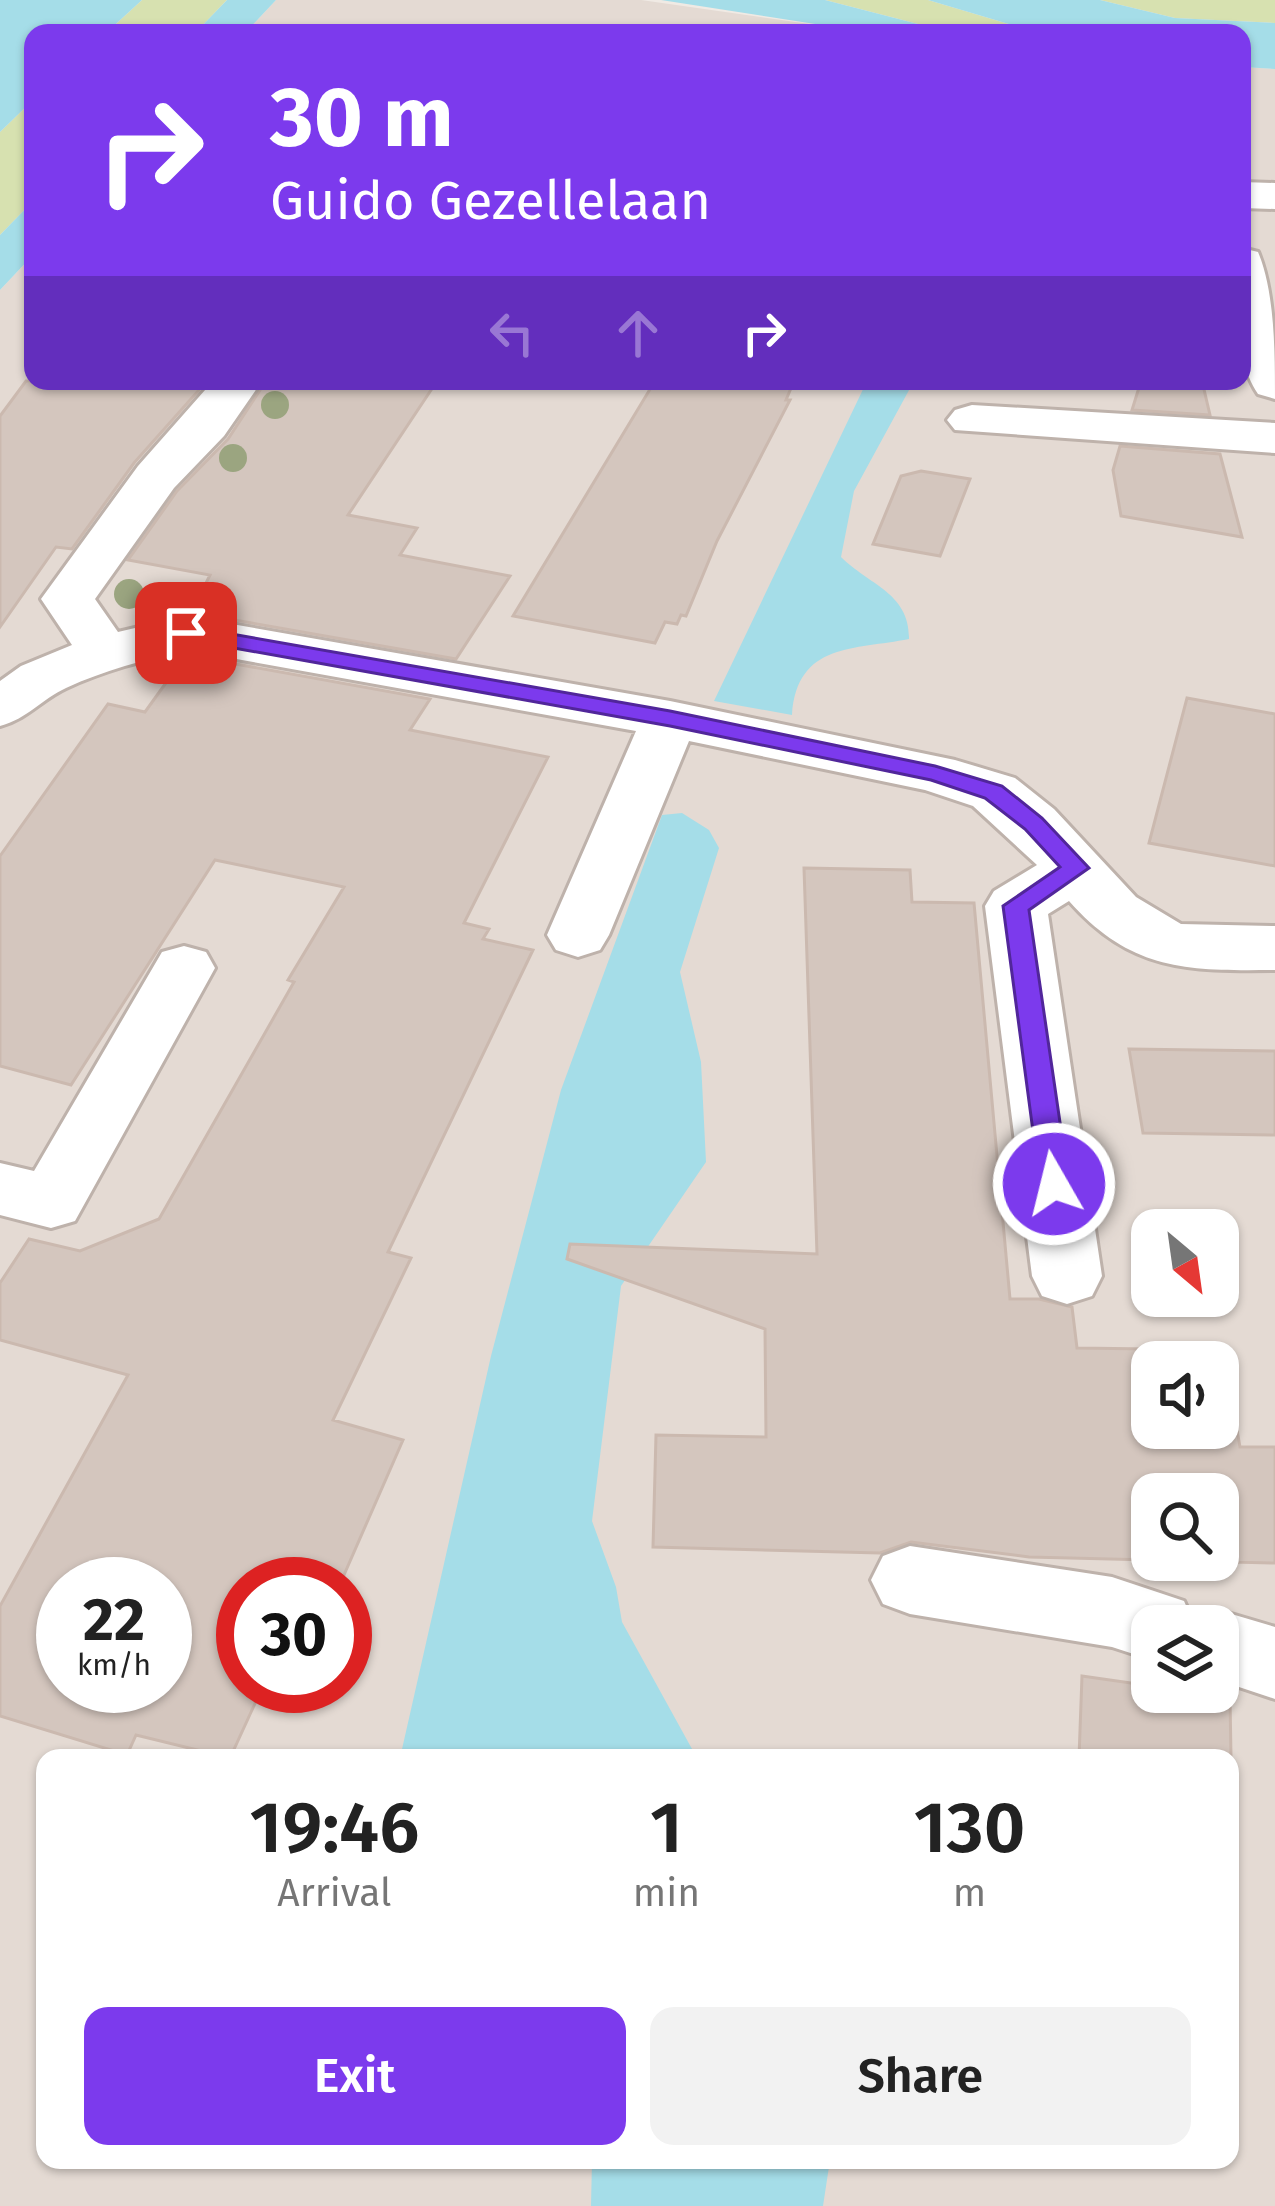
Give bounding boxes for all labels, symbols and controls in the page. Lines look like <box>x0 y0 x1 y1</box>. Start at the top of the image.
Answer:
text: 30 m <box>270 67 454 168</box>
icon: right <box>72 72 228 228</box>
text: Guido Gezellelaan <box>270 169 711 233</box>
icon: left <box>479 300 545 366</box>
icon: ahead <box>605 300 671 366</box>
icon: right <box>731 300 797 366</box>
pin <box>135 582 237 684</box>
icon: arrive <box>153 600 219 666</box>
position arrow <box>991 1121 1117 1247</box>
north arrow <box>1131 1209 1239 1317</box>
map controls <box>1131 1209 1239 1713</box>
button: sound <box>1131 1341 1239 1449</box>
button: search <box>1131 1473 1239 1581</box>
speed limit sign: 30 <box>216 1557 372 1713</box>
text: 22 <box>83 1584 145 1656</box>
button: layers <box>1131 1605 1239 1713</box>
text: km/h <box>77 1647 151 1683</box>
text: 19:46 <box>250 1785 419 1871</box>
text: 1 <box>650 1785 683 1871</box>
text: 130 <box>914 1785 1025 1871</box>
text: Arrival <box>277 1870 392 1916</box>
text: min <box>633 1870 700 1916</box>
text: m <box>953 1870 986 1916</box>
button: Exit <box>84 2007 626 2145</box>
button: Share <box>650 2007 1191 2145</box>

